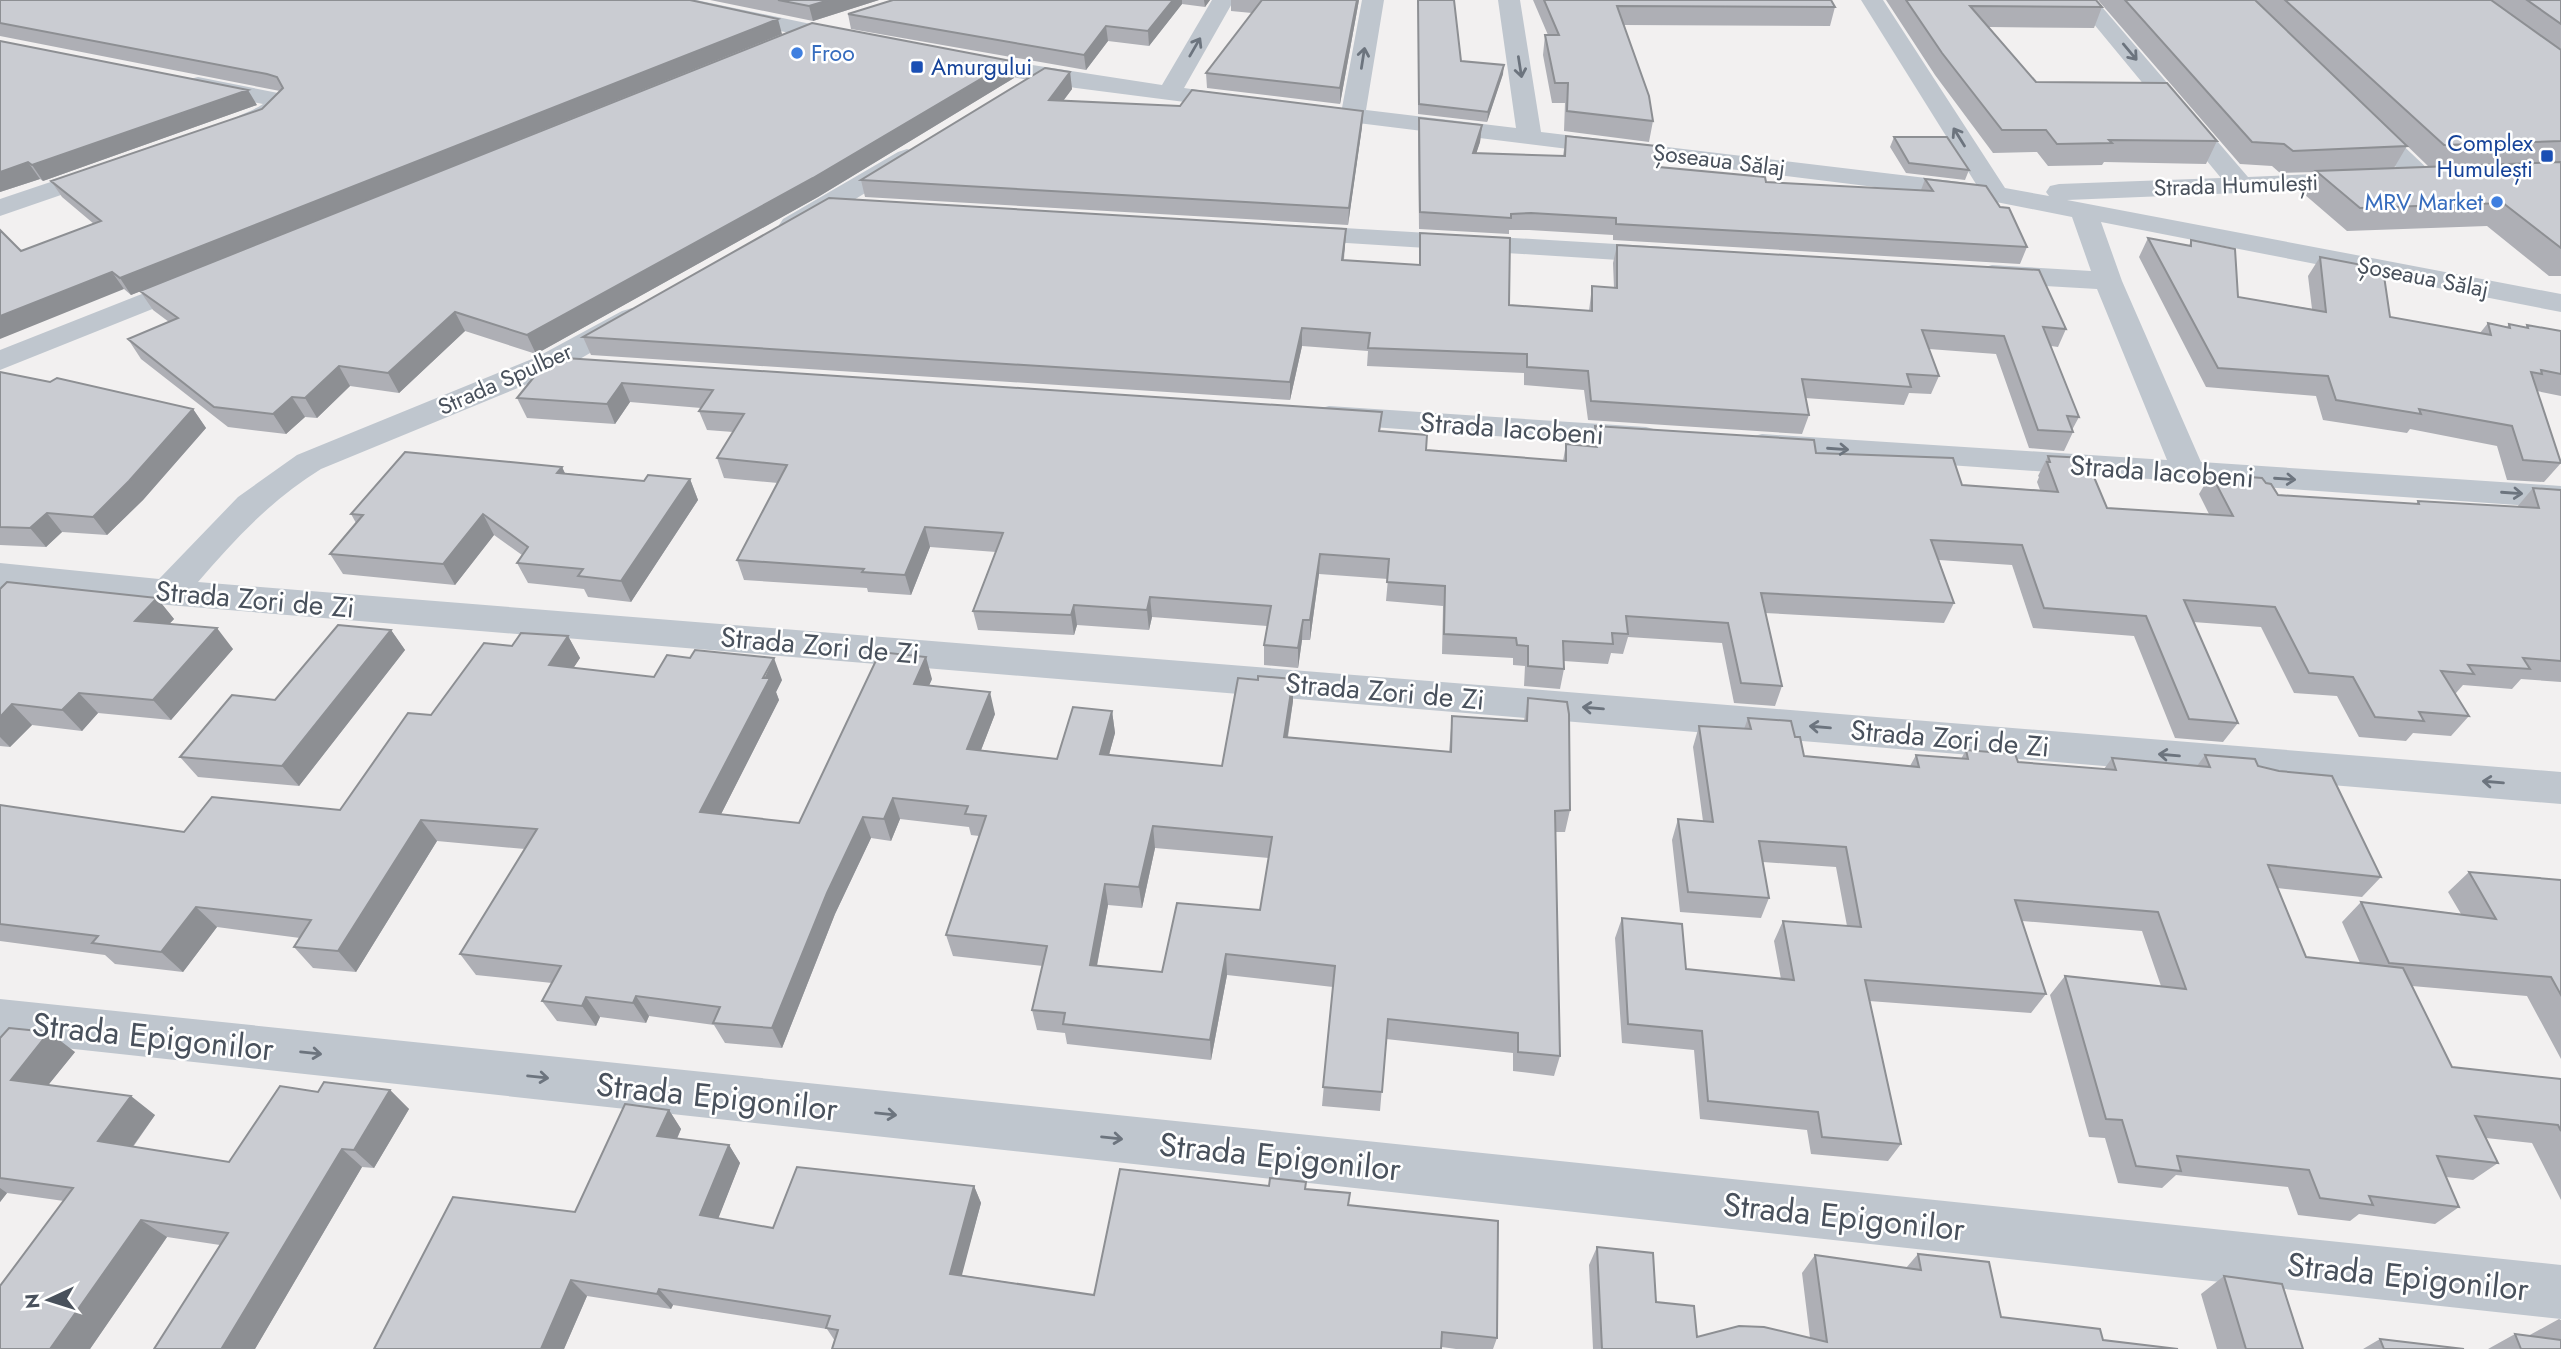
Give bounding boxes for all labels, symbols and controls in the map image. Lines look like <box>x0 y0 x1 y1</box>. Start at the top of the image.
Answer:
place label: Froo <box>811 36 855 70</box>
one-way arrow <box>1189 37 1203 57</box>
one-way arrow <box>2122 43 2137 61</box>
marker: Froo <box>789 45 805 61</box>
one-way arrow <box>1357 47 1370 70</box>
place label: Amurgului <box>931 50 1032 84</box>
one-way arrow <box>1514 56 1527 78</box>
marker: Amurgului <box>909 59 925 75</box>
place label: Complex Humulești <box>2437 126 2533 186</box>
one-way arrow <box>1952 127 1966 147</box>
street label: Șoseaua Sălaj <box>1651 135 1787 185</box>
marker: Complex Humulești <box>2539 148 2555 164</box>
street label: Strada Humulești <box>2153 165 2319 205</box>
place label: MRV Market <box>2365 185 2483 219</box>
marker: MRV Market <box>2489 194 2505 210</box>
street label: Șoseaua Sălaj <box>2354 248 2492 306</box>
street label: Strada Spulber <box>432 334 578 424</box>
street label: Strada Iacobeni <box>1419 402 1605 455</box>
one-way arrow <box>1827 443 1850 456</box>
street label: Strada Iacobeni <box>2069 445 2255 498</box>
one-way arrow <box>2274 473 2296 486</box>
one-way arrow <box>2501 487 2524 500</box>
street label: Strada Zori de Zi <box>154 570 356 629</box>
street label: Strada Zori de Zi <box>719 616 921 675</box>
street label: Strada Zori de Zi <box>1284 662 1486 721</box>
one-way arrow <box>1582 701 1605 714</box>
street label: Strada Zori de Zi <box>1849 709 2051 768</box>
one-way arrow <box>1809 720 1832 733</box>
one-way arrow <box>2158 748 2180 761</box>
one-way arrow <box>2482 775 2505 788</box>
street label: Strada Epigonilor <box>30 1000 277 1073</box>
one-way arrow <box>300 1047 322 1060</box>
street label: Strada Epigonilor <box>594 1060 841 1133</box>
one-way arrow <box>526 1071 549 1084</box>
one-way arrow <box>874 1108 897 1121</box>
street label: Strada Epigonilor <box>1157 1120 1404 1193</box>
one-way arrow <box>1100 1132 1123 1145</box>
street label: Strada Epigonilor <box>1721 1180 1968 1253</box>
street label: Strada Epigonilor <box>2285 1240 2532 1313</box>
north arrow <box>14 1265 84 1335</box>
text: N <box>19 1293 47 1310</box>

